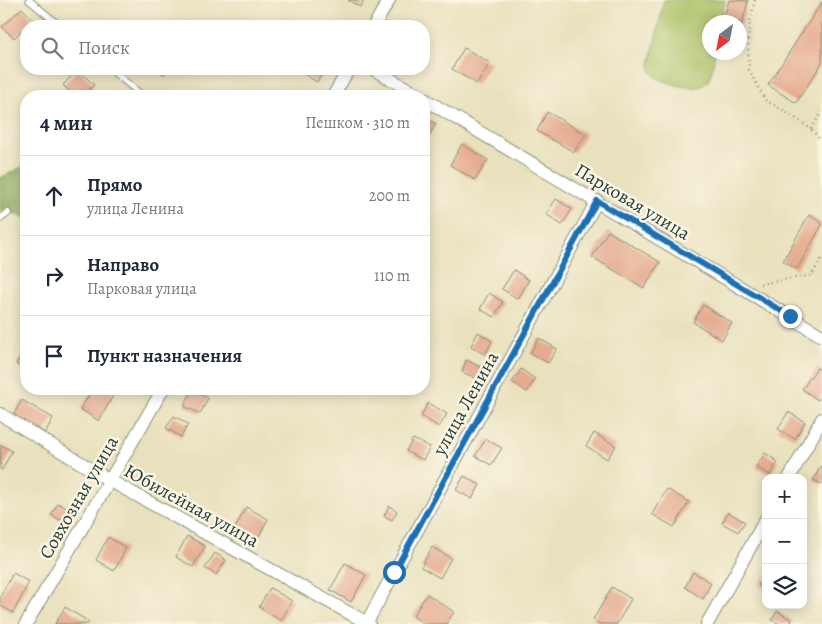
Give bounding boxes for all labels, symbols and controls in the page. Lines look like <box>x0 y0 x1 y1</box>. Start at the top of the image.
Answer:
north arrow <box>702 15 747 60</box>
search box <box>20 20 430 75</box>
icon: search <box>38 34 66 62</box>
text: Поиск <box>78 35 130 61</box>
text: 4 мин <box>40 109 93 137</box>
text: Пешком · 310 m <box>305 112 410 134</box>
street label: Парковая улица <box>570 157 695 247</box>
text: Прямо <box>87 172 142 198</box>
icon: ahead <box>40 182 68 210</box>
text: 200 m <box>369 185 410 207</box>
text: улица Ленина <box>87 198 184 220</box>
text: Направо <box>87 252 159 278</box>
icon: right <box>40 262 68 290</box>
text: 110 m <box>374 265 410 287</box>
text: Парковая улица <box>87 278 197 300</box>
route end <box>779 305 802 328</box>
icon: arrive <box>40 342 68 370</box>
text: Пункт назначения <box>87 343 242 369</box>
street label: улица Ленина <box>426 347 505 461</box>
street label: Совхозная улица <box>33 431 125 564</box>
street label: Юбилейная улица <box>119 458 264 554</box>
map controls <box>762 474 807 609</box>
button: + <box>762 474 807 519</box>
button: − <box>762 519 807 564</box>
route start <box>383 561 406 584</box>
button: layers <box>762 564 807 609</box>

